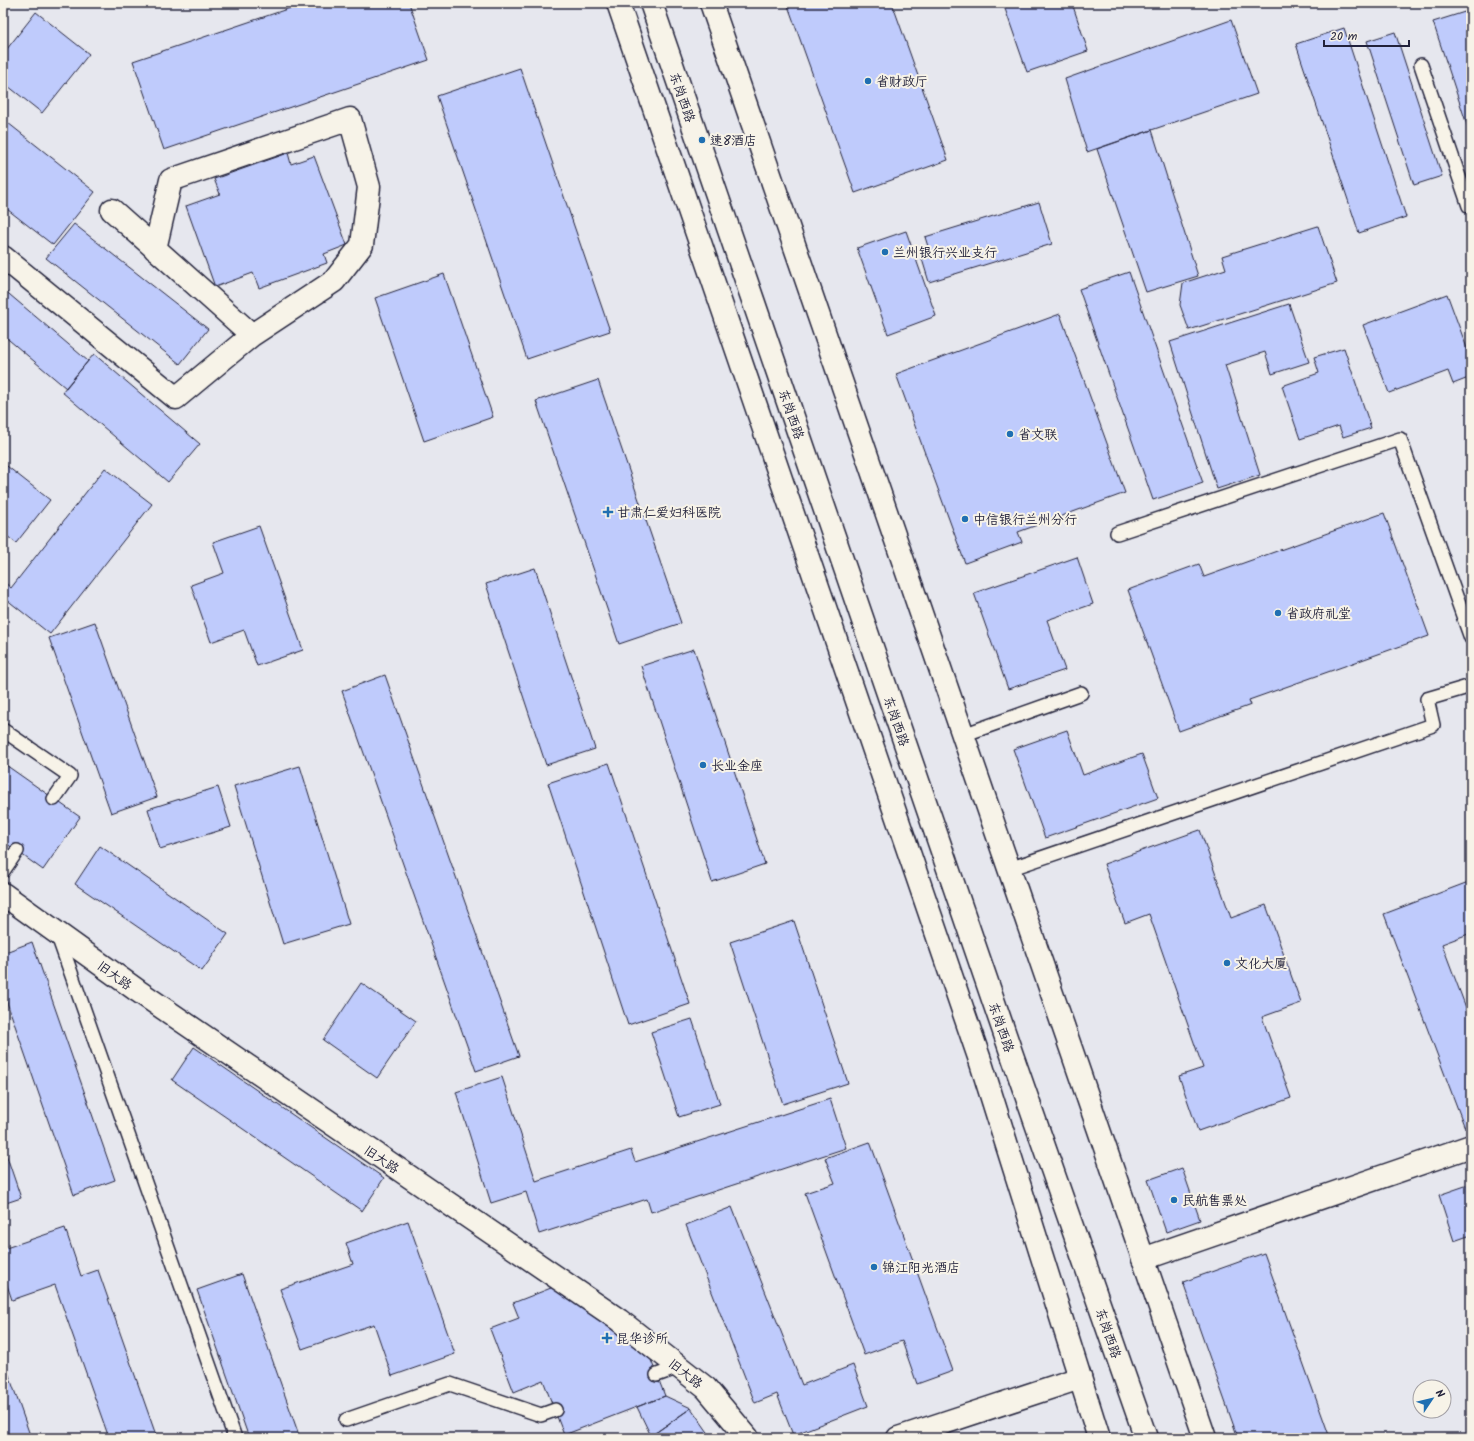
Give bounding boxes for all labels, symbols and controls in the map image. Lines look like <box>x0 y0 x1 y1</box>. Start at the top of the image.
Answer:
scale bar <box>1324 22 1409 48</box>
text: 20 m <box>1330 27 1358 46</box>
street label: 东岗西路 <box>663 69 700 125</box>
place label: 省财政厅 <box>876 72 928 93</box>
marker: 省财政厅 <box>863 76 873 86</box>
place label: 速8酒店 <box>710 131 757 152</box>
marker: 速8酒店 <box>697 135 707 145</box>
place label: 兰州银行兴业支行 <box>893 243 997 264</box>
marker: 兰州银行兴业支行 <box>880 247 890 257</box>
street label: 东岗西路 <box>772 386 809 442</box>
place label: 省文联 <box>1018 425 1057 446</box>
marker: 省文联 <box>1005 429 1015 439</box>
place label: 甘肃仁爱妇科医院 <box>617 503 721 524</box>
marker: 甘肃仁爱妇科医院 <box>602 506 614 518</box>
place label: 中信银行兰州分行 <box>973 510 1077 531</box>
marker: 中信银行兰州分行 <box>960 514 970 524</box>
place label: 省政府礼堂 <box>1286 604 1351 625</box>
marker: 省政府礼堂 <box>1273 608 1283 618</box>
street label: 东岗西路 <box>877 693 914 749</box>
place label: 长业金座 <box>711 756 763 777</box>
marker: 长业金座 <box>698 760 708 770</box>
place label: 文化大厦 <box>1235 954 1287 975</box>
street label: 旧大路 <box>92 956 136 996</box>
marker: 文化大厦 <box>1222 958 1232 968</box>
street label: 东岗西路 <box>982 999 1019 1055</box>
street label: 旧大路 <box>359 1141 403 1180</box>
place label: 民航售票处 <box>1182 1191 1247 1212</box>
marker: 民航售票处 <box>1169 1195 1179 1205</box>
place label: 锦江阳光酒店 <box>882 1258 960 1279</box>
marker: 锦江阳光酒店 <box>869 1262 879 1272</box>
street label: 东岗西路 <box>1089 1305 1126 1361</box>
place label: 昆华诊所 <box>616 1329 668 1350</box>
marker: 昆华诊所 <box>601 1332 613 1344</box>
street label: 旧大路 <box>663 1354 707 1394</box>
north arrow <box>1412 1379 1452 1419</box>
text: N <box>1430 1386 1449 1402</box>

